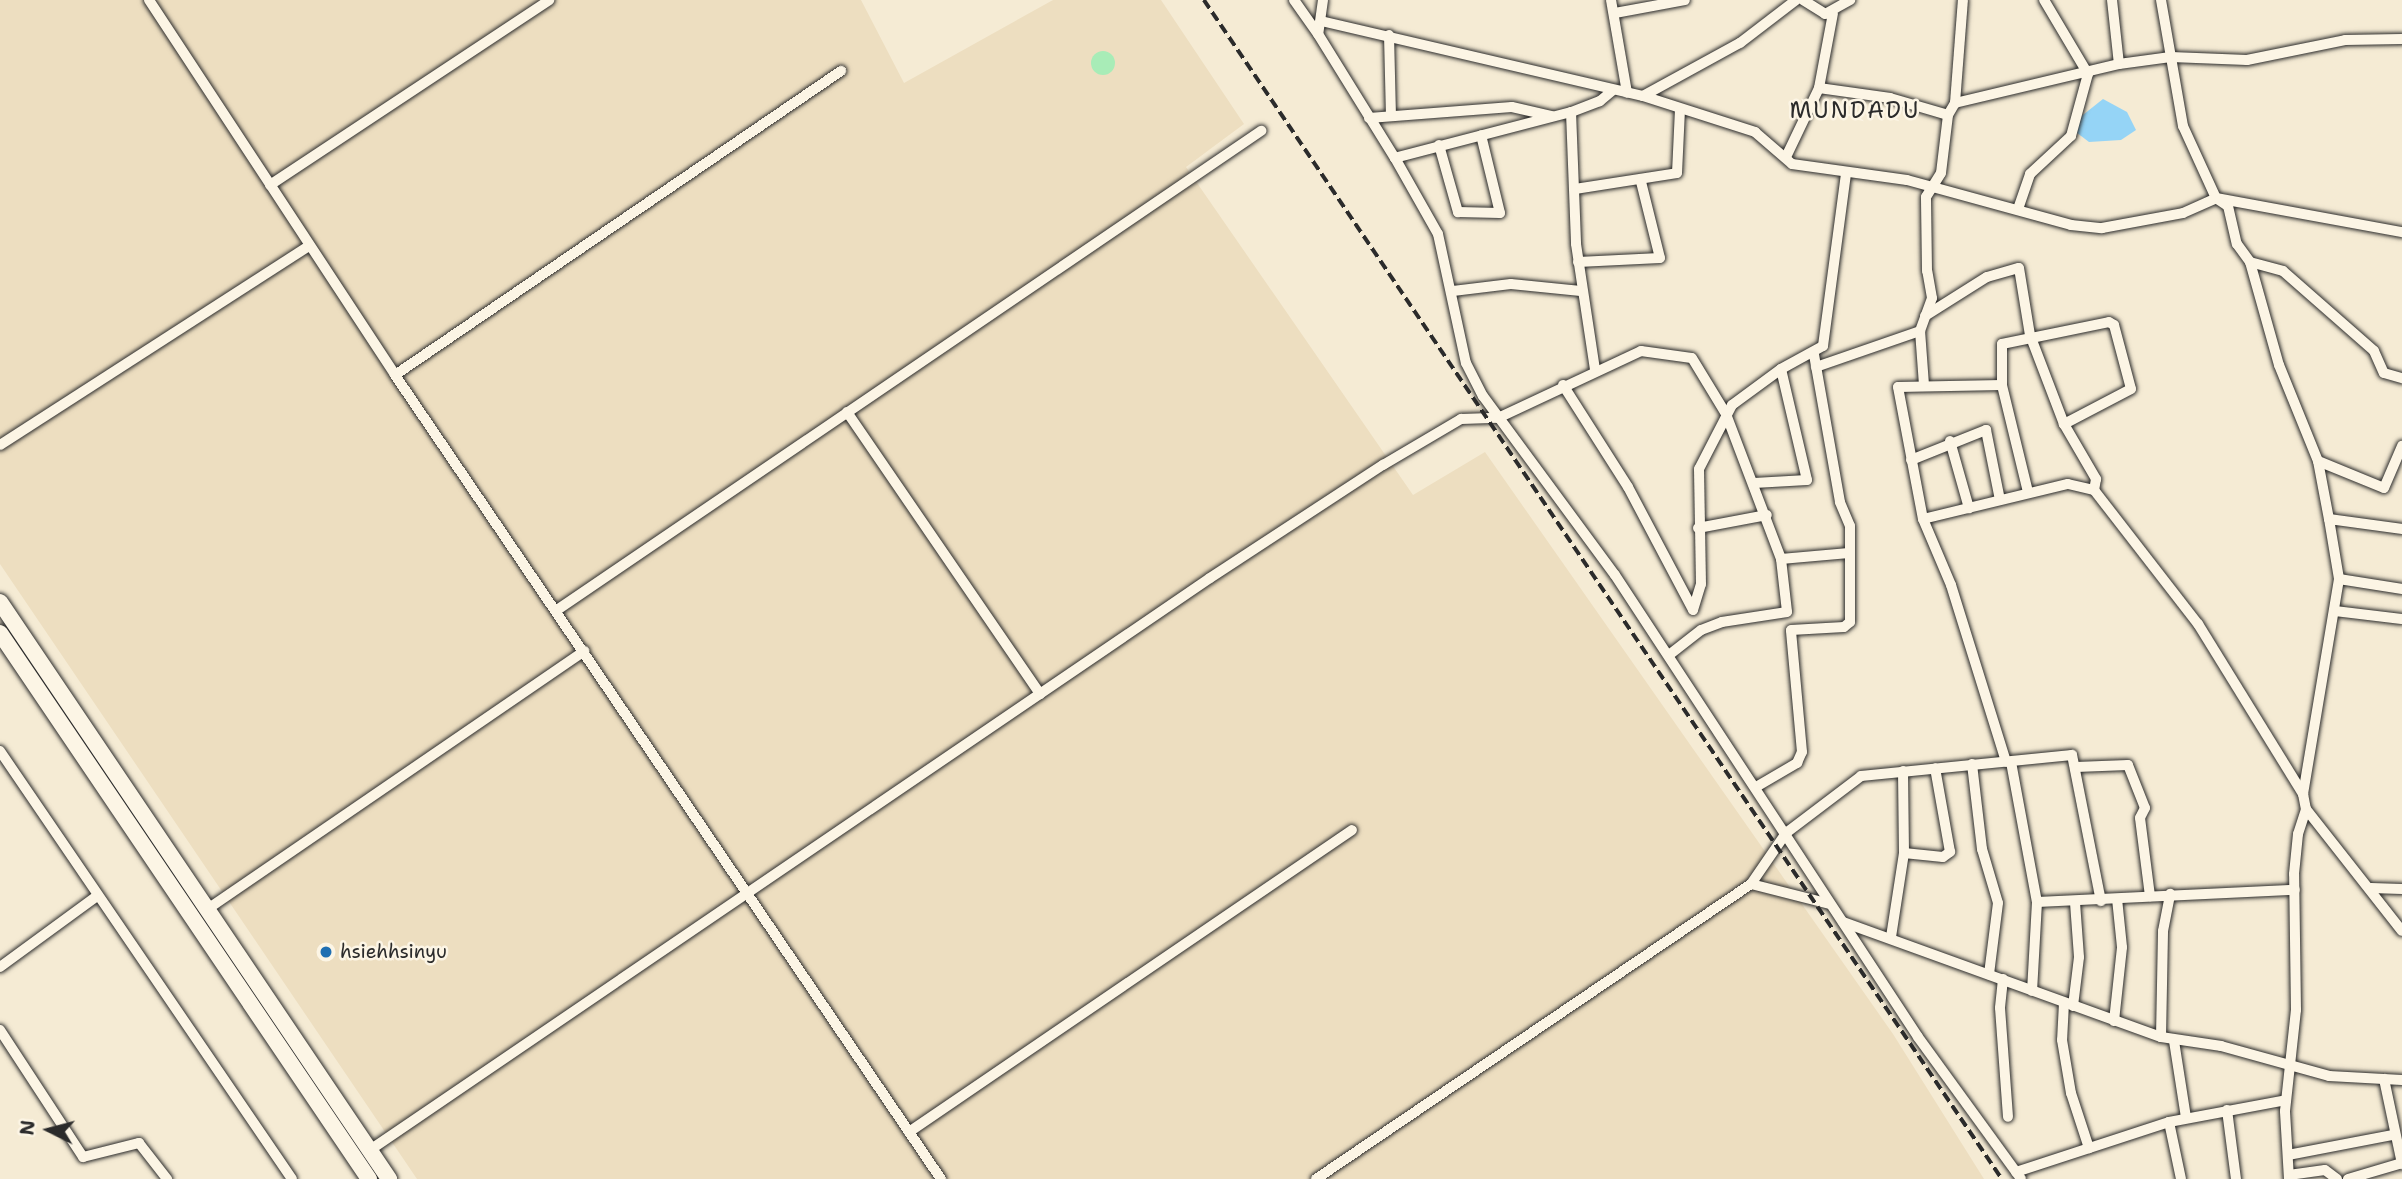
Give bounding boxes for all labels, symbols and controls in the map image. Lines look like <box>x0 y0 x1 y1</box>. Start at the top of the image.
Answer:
district label: MUNDADU <box>1790 96 1920 124</box>
place label: hsiehhsinyu <box>340 941 447 963</box>
marker: hsiehhsinyu <box>318 944 334 960</box>
north arrow <box>14 1095 84 1165</box>
text: N <box>14 1119 41 1137</box>

